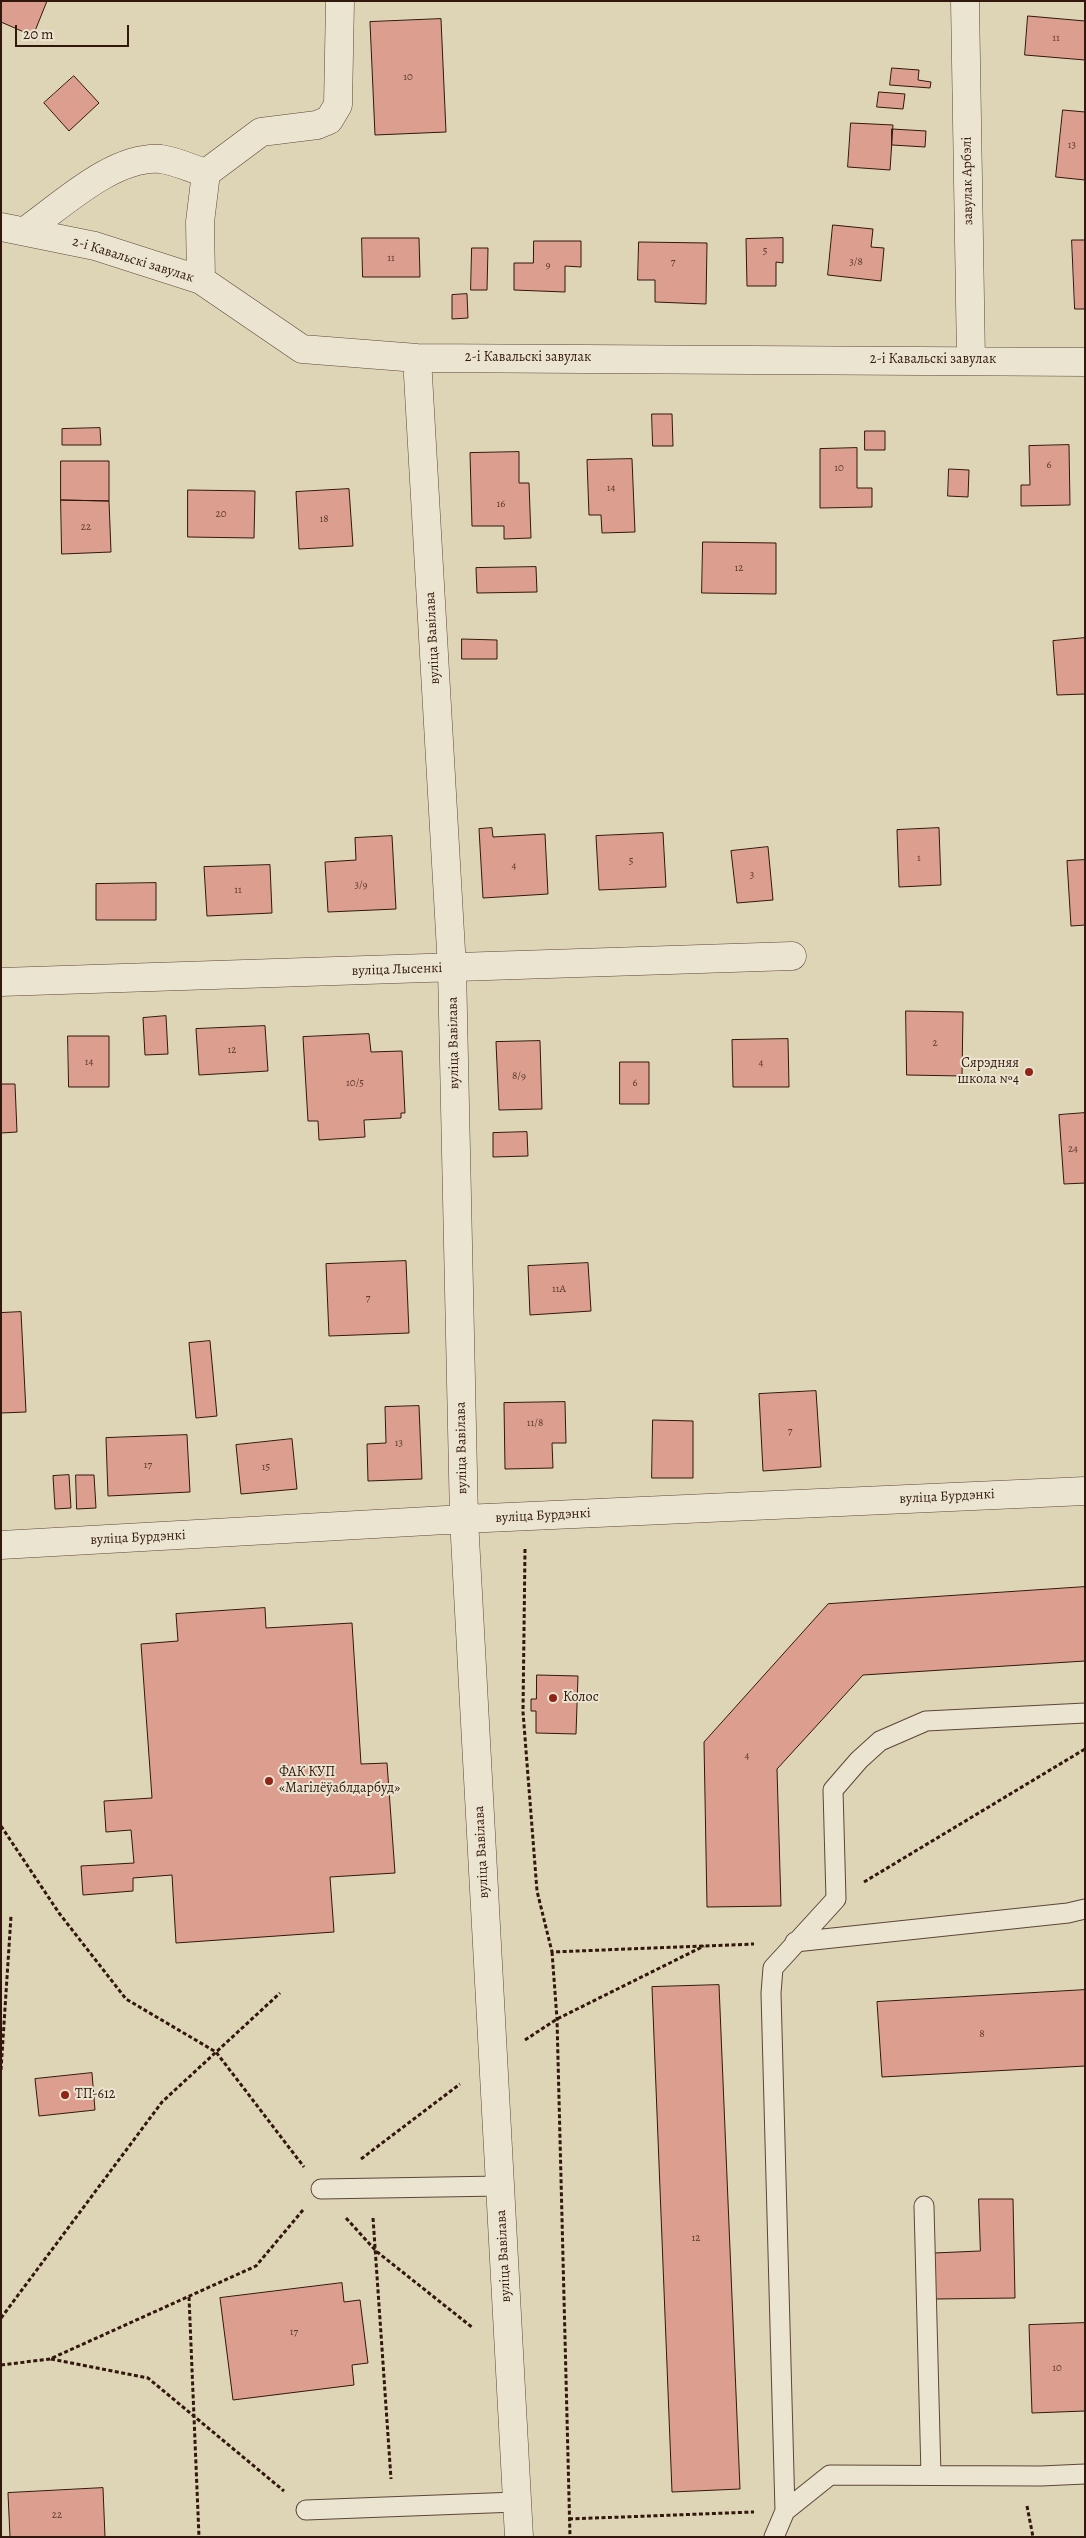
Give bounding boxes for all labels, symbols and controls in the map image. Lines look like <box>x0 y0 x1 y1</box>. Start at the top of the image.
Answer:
scale bar <box>18 15 131 47</box>
text: 20 m <box>23 24 54 44</box>
house number: 11 <box>1052 31 1060 45</box>
house number: 10 <box>403 70 413 84</box>
street label: завулак Арбэлі <box>959 136 977 226</box>
house number: 13 <box>1068 138 1076 152</box>
street label: 2-і Кавальскі завулак <box>70 234 196 286</box>
house number: 5 <box>763 244 767 258</box>
house number: 11 <box>387 251 395 265</box>
house number: 7 <box>671 255 675 269</box>
house number: 3/8 <box>849 255 863 269</box>
house number: 9 <box>545 258 551 272</box>
street label: 2-і Кавальскі завулак <box>465 350 591 366</box>
street label: 2-і Кавальскі завулак <box>870 352 996 368</box>
house number: 6 <box>1046 458 1052 472</box>
house number: 10 <box>834 461 844 475</box>
house number: 14 <box>607 481 615 495</box>
house number: 16 <box>497 497 505 511</box>
house number: 20 <box>215 507 227 521</box>
house number: 18 <box>319 512 329 526</box>
house number: 22 <box>81 520 91 534</box>
house number: 12 <box>735 561 743 575</box>
street label: вуліца Вавілава <box>422 591 444 685</box>
house number: 1 <box>917 851 921 865</box>
house number: 5 <box>629 854 633 868</box>
house number: 4 <box>512 859 516 873</box>
house number: 3 <box>750 868 754 882</box>
house number: 3/9 <box>354 878 368 892</box>
house number: 11 <box>234 883 242 897</box>
street label: вуліца Лысенкі <box>351 960 443 980</box>
street label: вуліца Вавілава <box>445 996 463 1090</box>
house number: 2 <box>932 1036 938 1050</box>
house number: 12 <box>228 1043 236 1057</box>
house number: 14 <box>85 1055 93 1069</box>
house number: 4 <box>759 1056 763 1070</box>
place label: Сярэдняя школа №4 <box>958 1056 1019 1088</box>
marker: Сярэдняя школа №4 <box>1023 1066 1035 1078</box>
house number: 8/9 <box>512 1069 526 1083</box>
house number: 10/5 <box>346 1076 364 1090</box>
house number: 6 <box>632 1076 638 1090</box>
house number: 24 <box>1068 1142 1078 1156</box>
house number: 11А <box>552 1282 566 1296</box>
house number: 7 <box>366 1291 370 1305</box>
street label: вуліца Вавілава <box>453 1401 471 1495</box>
house number: 11/8 <box>527 1416 543 1430</box>
house number: 7 <box>788 1424 792 1438</box>
house number: 13 <box>395 1436 403 1450</box>
house number: 17 <box>144 1458 152 1472</box>
house number: 15 <box>262 1460 270 1474</box>
street label: вуліца Бурдэнкі <box>899 1486 995 1508</box>
street label: вуліца Бурдэнкі <box>495 1505 591 1527</box>
street label: вуліца Бурдэнкі <box>90 1527 186 1549</box>
place label: Колос <box>563 1690 599 1706</box>
marker: Колос <box>547 1692 559 1704</box>
house number: 4 <box>745 1749 749 1763</box>
place label: ФАК КУП «Магілёўаблдарбуд» <box>279 1765 400 1798</box>
marker: ФАК КУП «Магілёўаблдарбуд» <box>263 1775 275 1787</box>
street label: вуліца Вавілава <box>471 1805 493 1899</box>
house number: 8 <box>979 2027 985 2041</box>
place label: ТП-612 <box>75 2087 115 2103</box>
marker: ТП-612 <box>59 2089 71 2101</box>
street label: вуліца Вавілава <box>493 2209 515 2303</box>
house number: 12 <box>692 2231 700 2245</box>
house number: 17 <box>290 2325 298 2339</box>
house number: 10 <box>1052 2361 1062 2375</box>
house number: 22 <box>52 2508 62 2522</box>

